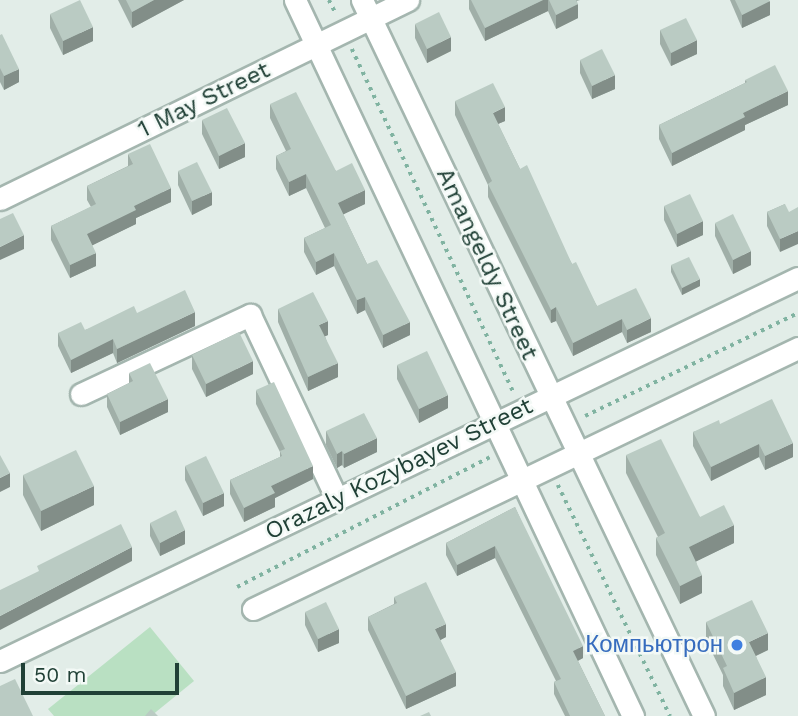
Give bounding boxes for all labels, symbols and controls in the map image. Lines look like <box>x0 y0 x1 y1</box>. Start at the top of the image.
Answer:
street label: 1 May Street <box>133 56 275 144</box>
street label: Amangeldy Street <box>430 163 544 365</box>
street label: Orazaly Kozybayev Street <box>260 391 538 547</box>
place label: Компьютрон <box>585 631 723 659</box>
marker: Компьютрон <box>729 637 745 653</box>
scale bar <box>24 650 182 694</box>
text: 50 m <box>34 662 86 687</box>

